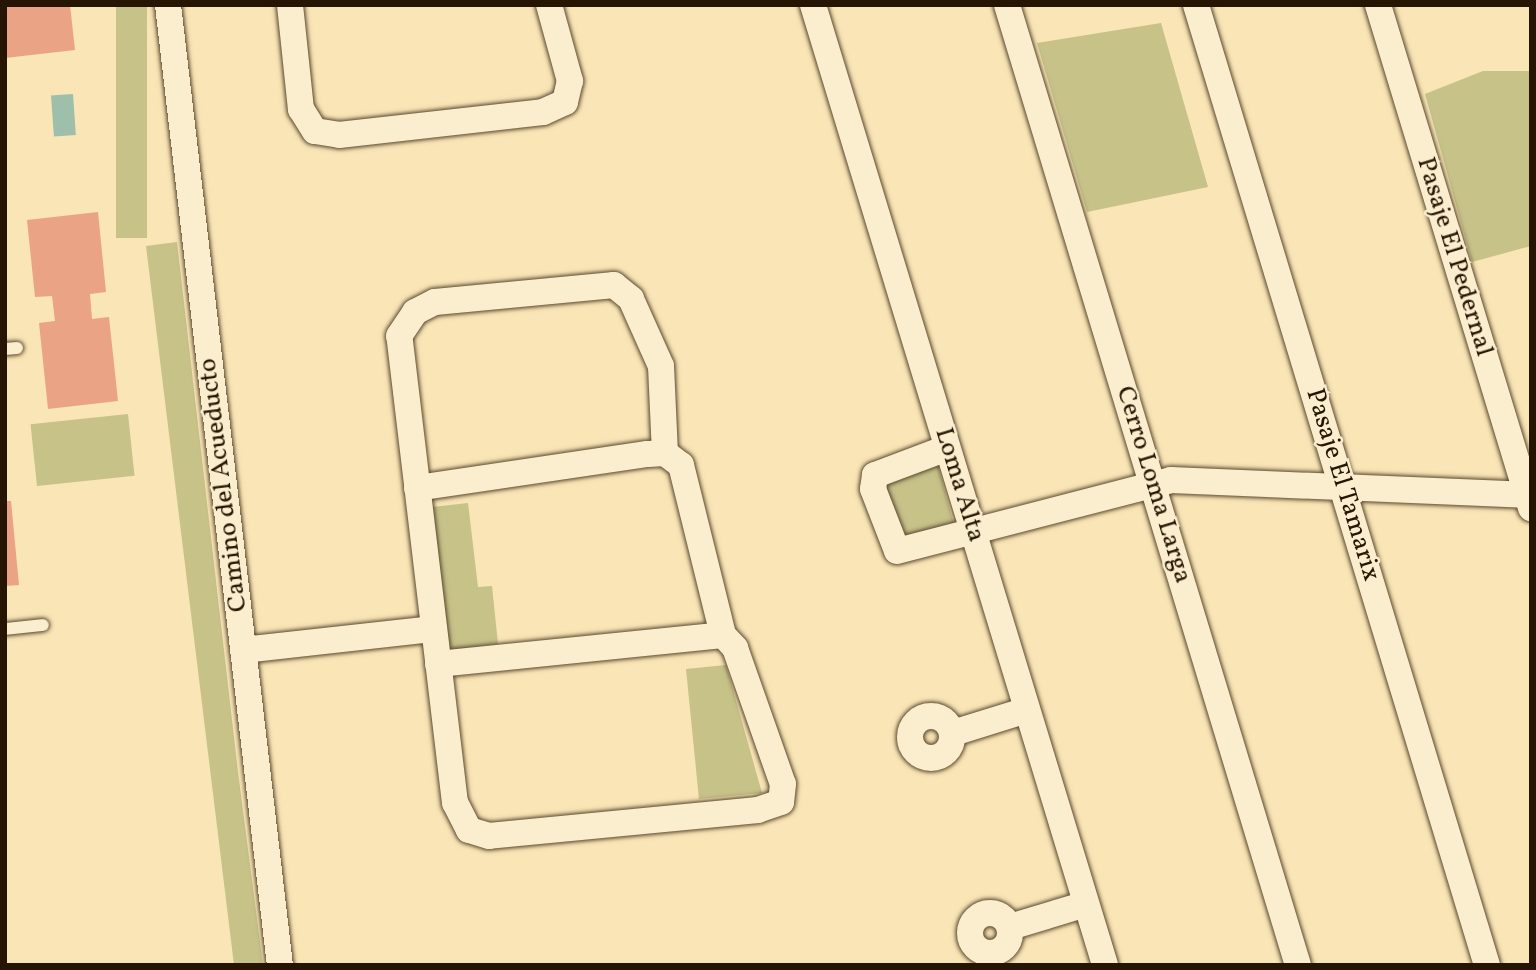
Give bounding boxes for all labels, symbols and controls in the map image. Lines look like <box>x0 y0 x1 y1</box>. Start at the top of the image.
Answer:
street label: Pasaje El Pedernal <box>1409 154 1499 360</box>
street label: Camino del Acueducto <box>193 356 255 614</box>
street label: Cerro Loma Larga <box>1108 383 1198 587</box>
street label: Pasaje El Tamarix <box>1298 385 1386 585</box>
street label: Loma Alta <box>927 424 991 546</box>

